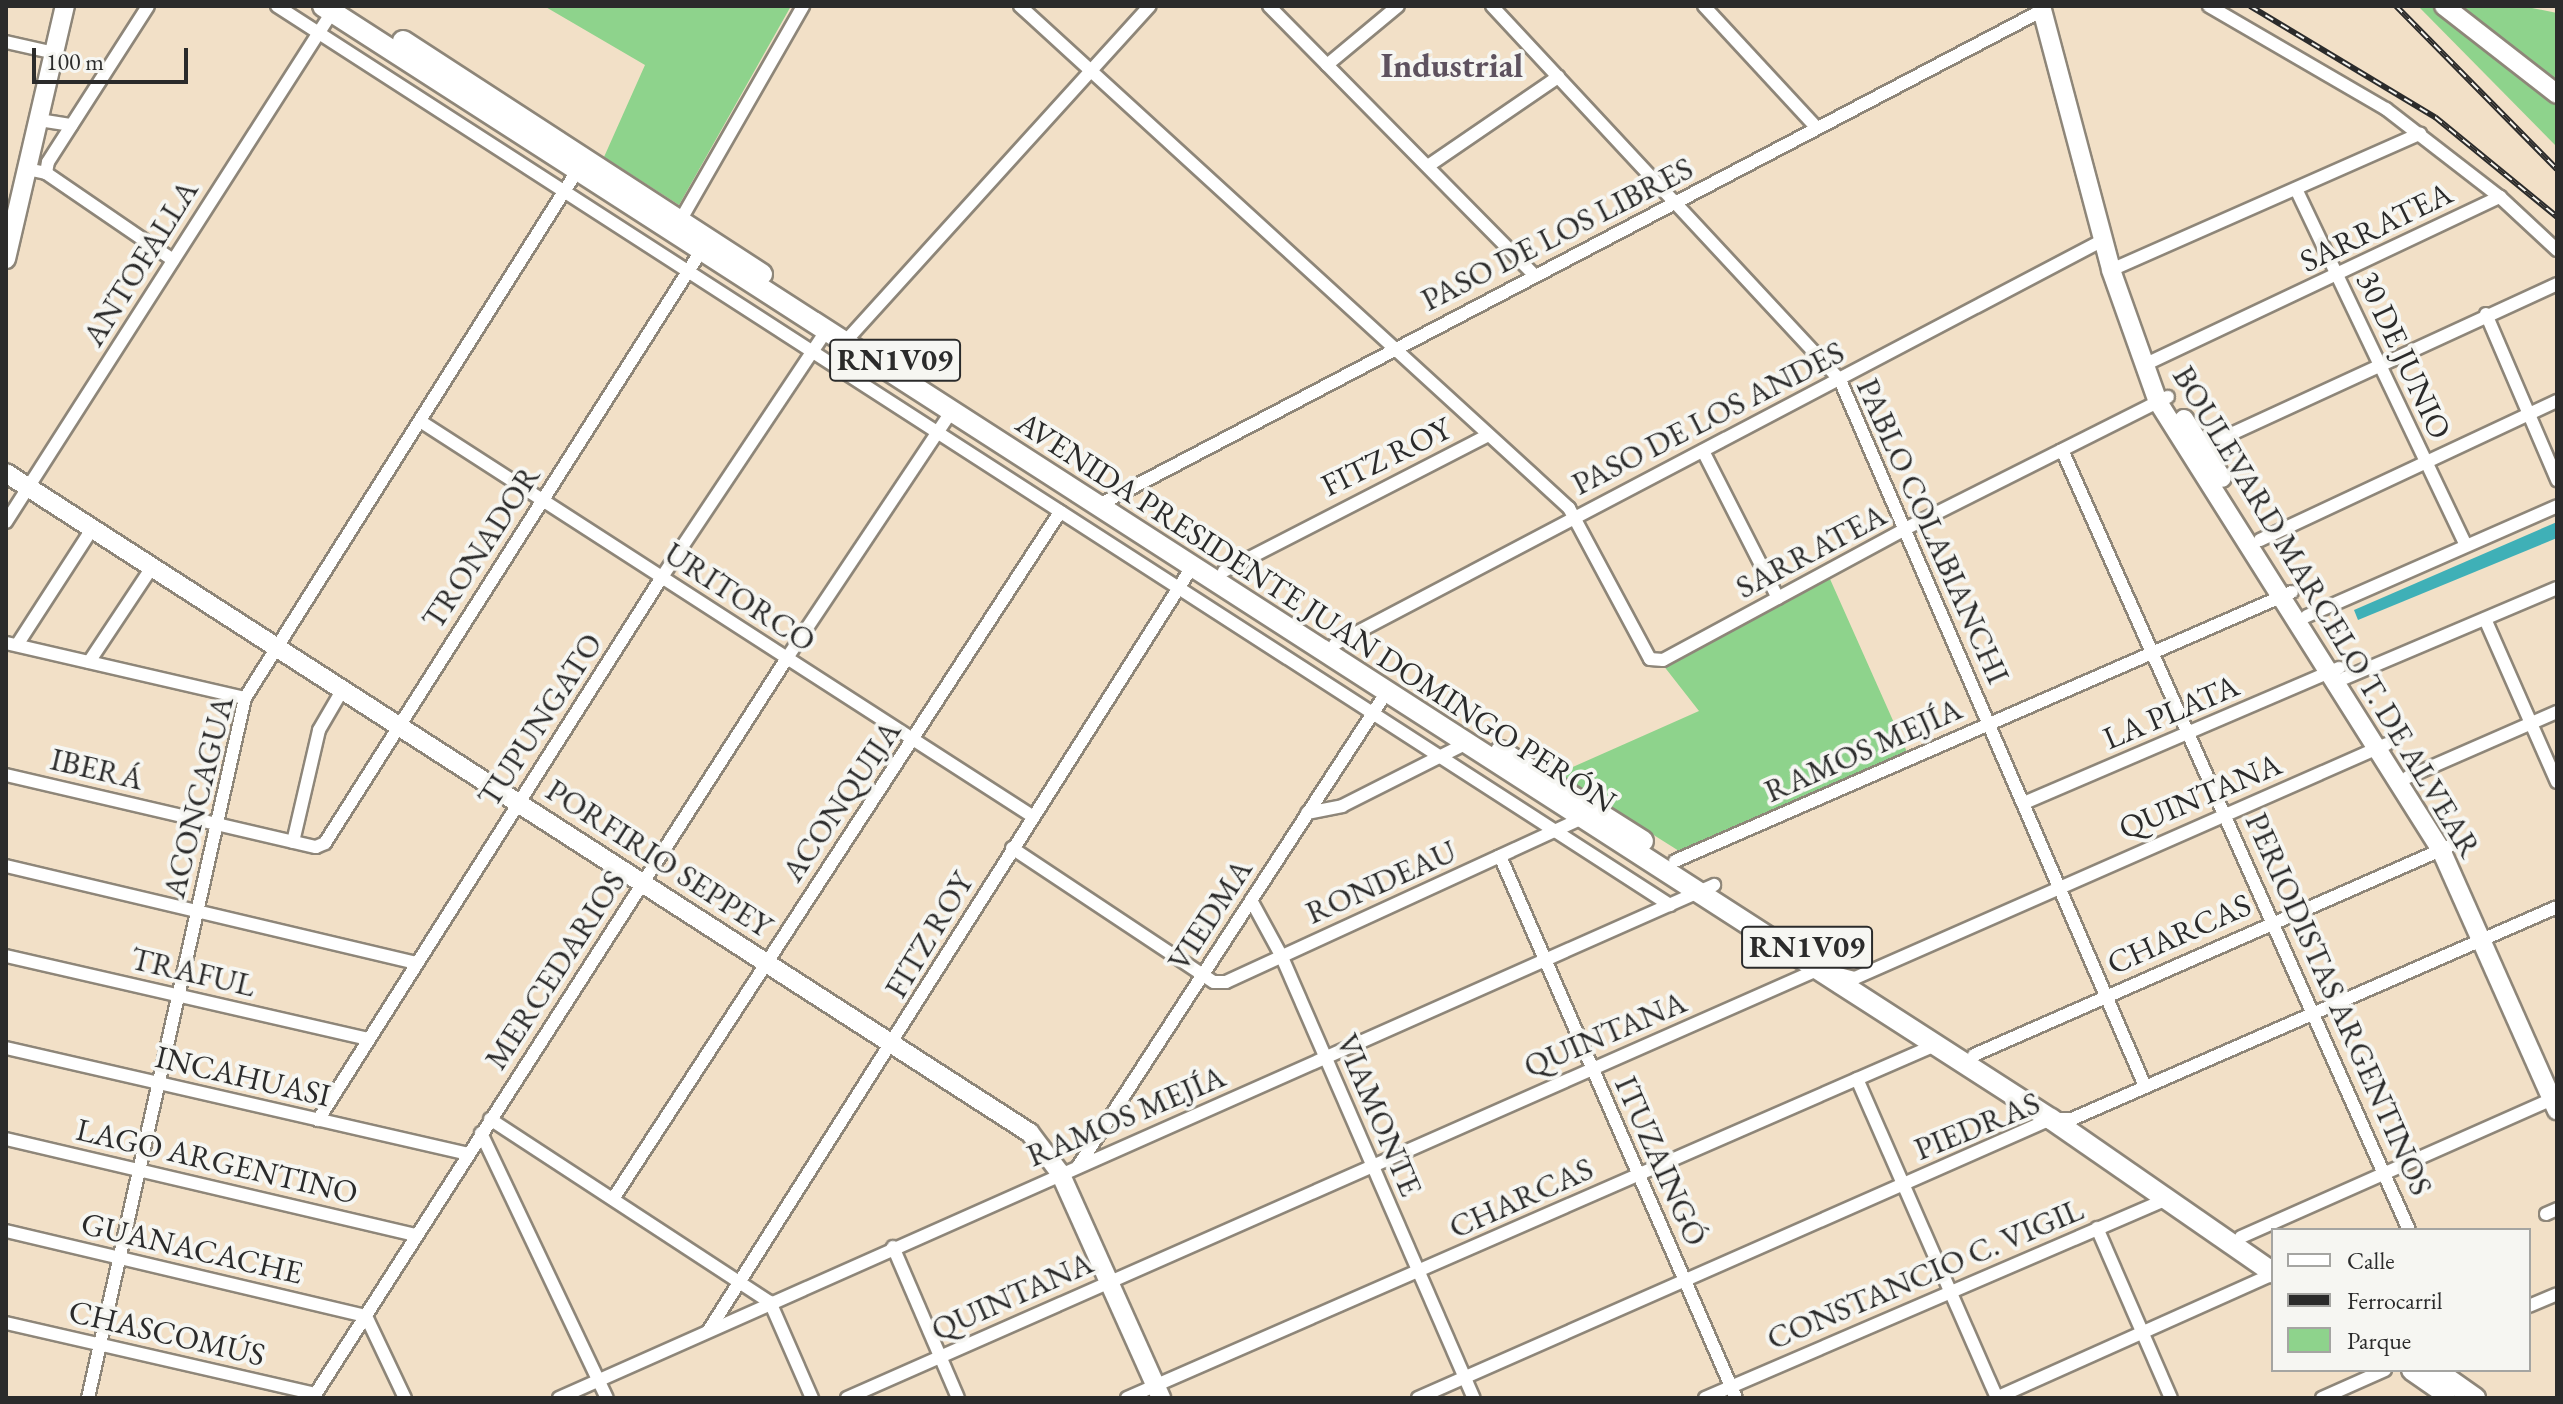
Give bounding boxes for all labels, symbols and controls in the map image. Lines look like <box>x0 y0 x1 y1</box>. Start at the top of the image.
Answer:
scale bar <box>36 32 192 82</box>
text: 100 m <box>46 46 104 77</box>
district label: Industrial <box>1381 46 1523 86</box>
street label: PASO DE LOS LIBRES <box>1415 149 1699 319</box>
street label: ANTOFALLA <box>74 173 206 353</box>
street label: SARRATEA <box>2294 174 2458 280</box>
street label: 30 DE JUNIO <box>2348 265 2460 445</box>
street label: PASO DE LOS ANDES <box>1566 333 1850 503</box>
road number: RN1V09 <box>829 334 961 386</box>
street label: BOULEVARD MARCELO T. DE ALVEAR <box>2164 359 2490 865</box>
street label: PABLO COLABIANCHI <box>1848 373 2018 689</box>
street label: AVENIDA PRESIDENTE JUAN DOMINGO PERÓN <box>1009 403 1623 821</box>
street label: FITZ ROY <box>1315 409 1457 505</box>
street label: TRONADOR <box>414 458 548 636</box>
street label: SARRATEA <box>1729 495 1893 607</box>
street label: URITORCO <box>657 534 823 660</box>
street label: TUPUNGATO <box>470 626 610 814</box>
street label: LA PLATA <box>2097 666 2245 758</box>
street label: RAMOS MEJÍA <box>1759 689 1967 811</box>
street label: ACONCAGUA <box>154 692 242 902</box>
street label: ACONQUIJA <box>773 713 909 889</box>
street label: IBERÁ <box>47 740 147 798</box>
street label: QUINTANA <box>2113 745 2287 847</box>
street label: PORFIRIO SEPPEY <box>539 771 779 945</box>
street label: PERIODISTAS ARGENTINOS <box>2237 807 2441 1201</box>
street label: RONDEAU <box>1300 832 1462 932</box>
street label: VIEDMA <box>1160 852 1260 978</box>
street label: MERCEDARIOS <box>477 864 633 1076</box>
street label: FITZ ROY <box>877 865 981 1005</box>
street label: CHARCAS <box>2101 885 2257 983</box>
road number: RN1V09 <box>1741 921 1873 973</box>
street label: TRAFUL <box>127 939 259 1005</box>
street label: QUINTANA <box>1518 983 1692 1085</box>
street label: VIAMONTE <box>1328 1028 1430 1202</box>
street label: INCAHUASI <box>152 1037 334 1115</box>
street label: RAMOS MEJÍA <box>1021 1057 1231 1175</box>
street label: ITUZAINGÓ <box>1607 1070 1715 1252</box>
street label: PIEDRAS <box>1909 1084 2045 1168</box>
street label: LAGO ARGENTINO <box>72 1110 362 1212</box>
street label: CHARCAS <box>1443 1149 1599 1247</box>
street label: CONSTANCIO C. VIGIL <box>1761 1190 2089 1358</box>
street label: GUANACACHE <box>77 1204 307 1292</box>
legend <box>2271 1228 2531 1372</box>
street label: QUINTANA <box>925 1243 1099 1349</box>
text: Calle <box>2347 1245 2395 1276</box>
text: Ferrocarril <box>2347 1285 2443 1316</box>
street label: CHASCOMÚS <box>65 1292 269 1374</box>
text: Parque <box>2347 1325 2411 1356</box>

